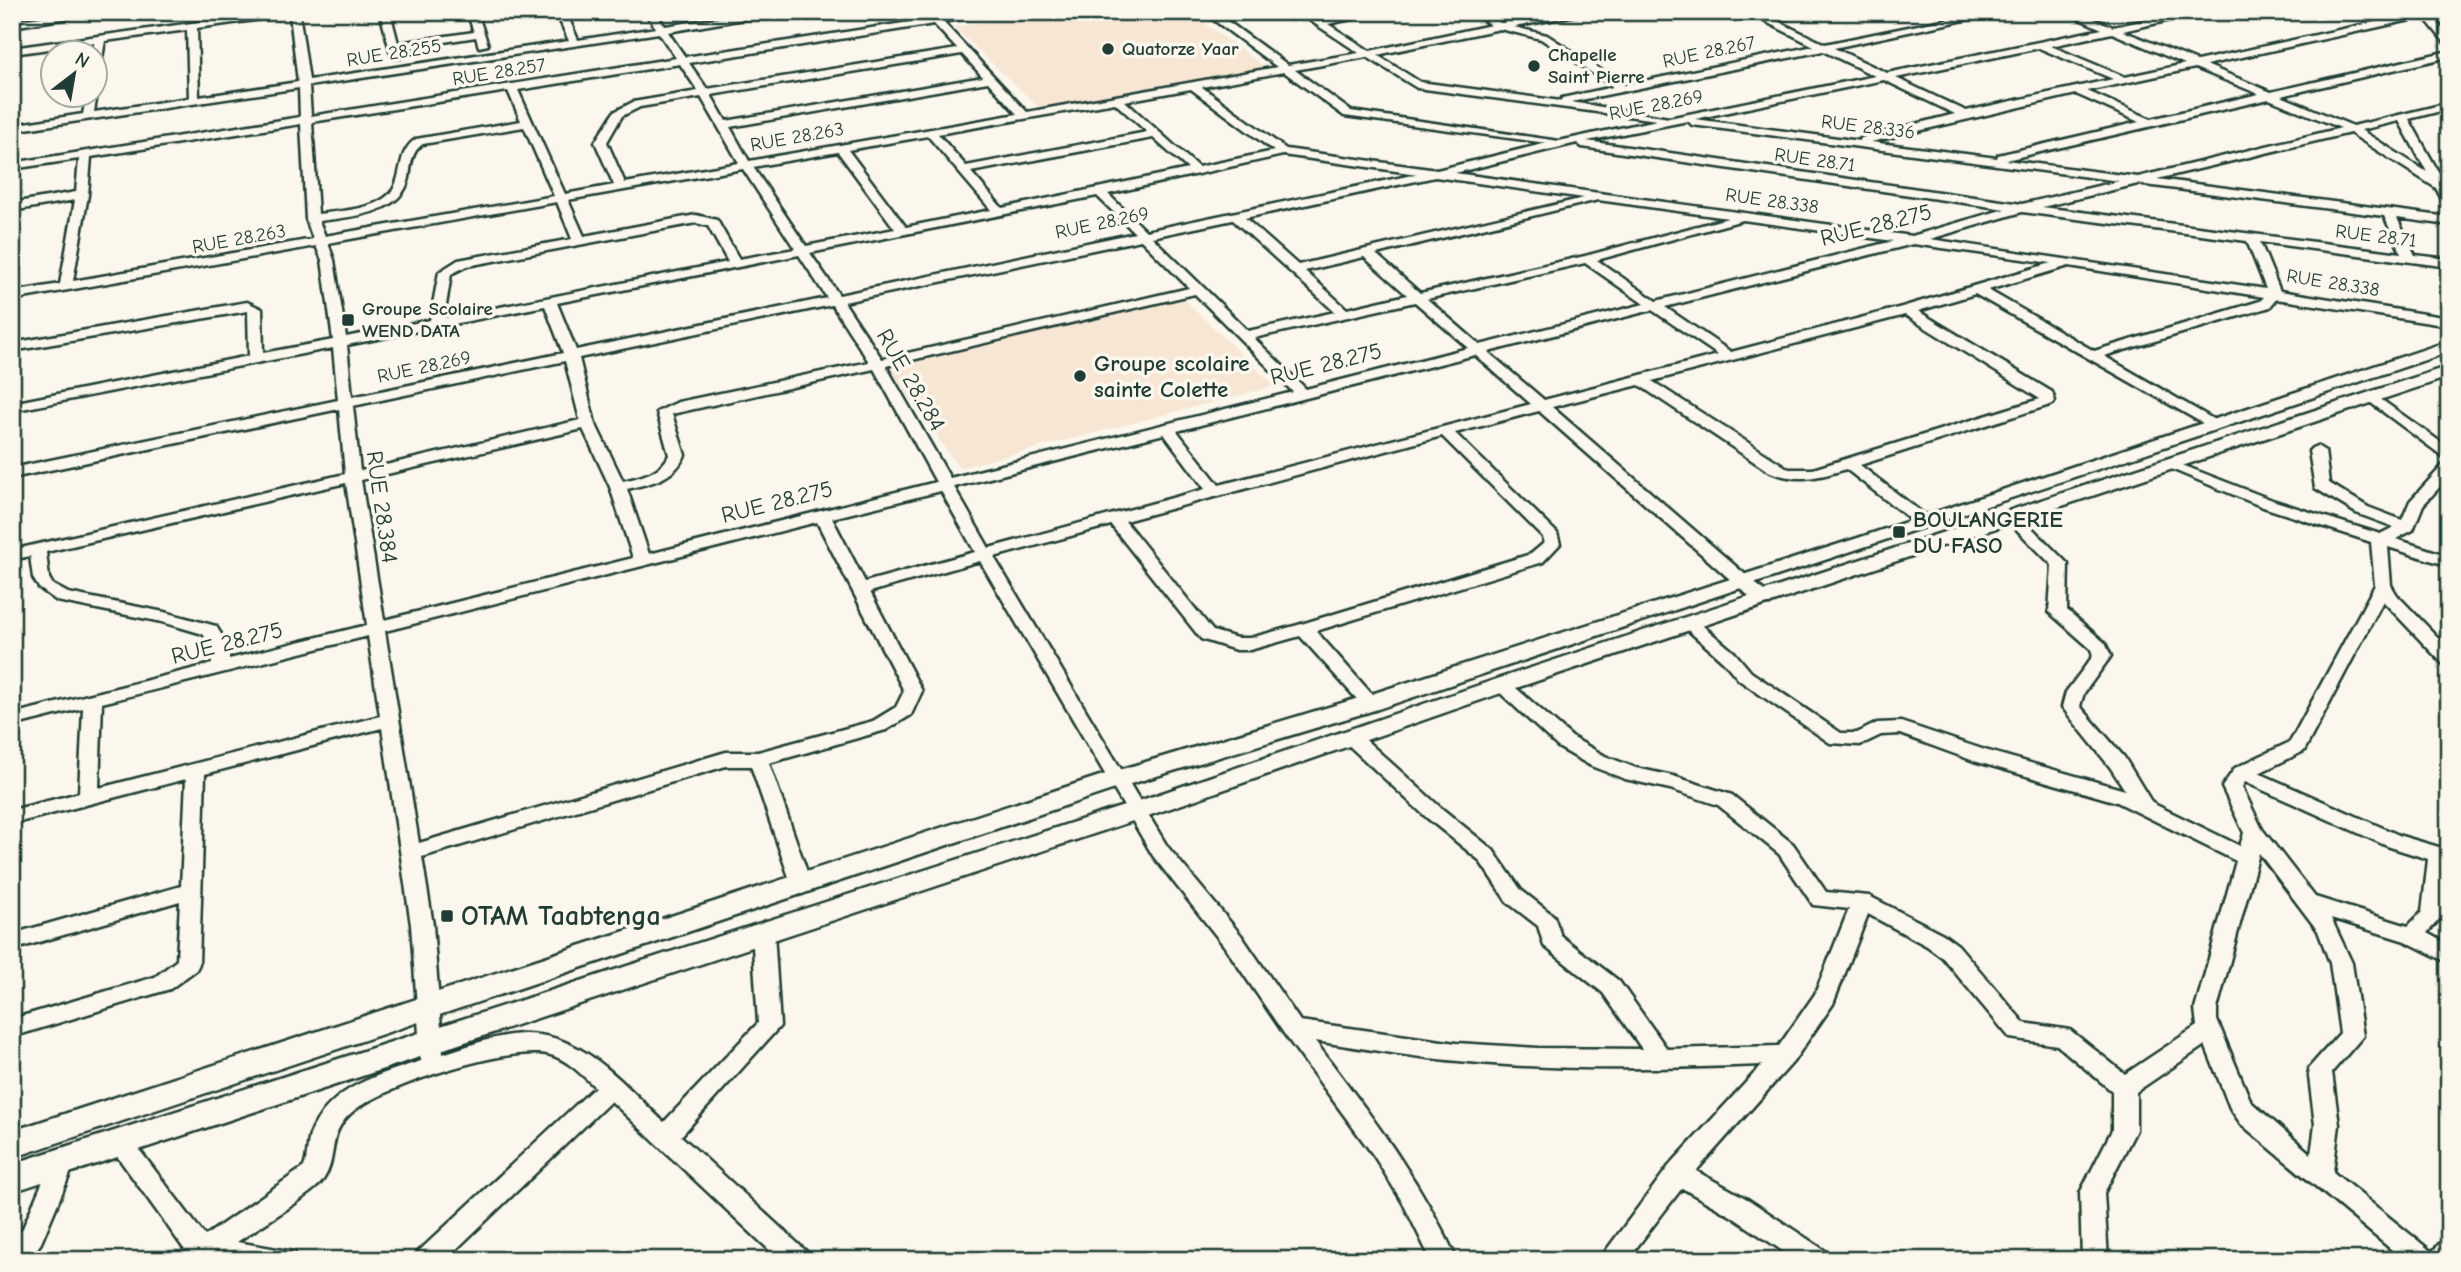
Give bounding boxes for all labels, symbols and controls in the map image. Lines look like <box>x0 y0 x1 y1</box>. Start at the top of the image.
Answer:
street label: RUE 28.267 <box>1661 31 1757 73</box>
street label: RUE 28.255 <box>345 35 443 71</box>
north arrow <box>38 38 108 108</box>
place label: Quatorze Yaar <box>1122 38 1239 60</box>
marker: Quatorze Yaar <box>1100 41 1116 57</box>
place label: Chapelle Saint Pierre <box>1548 44 1644 88</box>
text: N <box>71 48 93 73</box>
street label: RUE 28.257 <box>451 54 547 90</box>
marker: Chapelle Saint Pierre <box>1526 58 1542 74</box>
street label: RUE 28.269 <box>1607 85 1705 125</box>
street label: RUE 28.336 <box>1820 110 1916 144</box>
street label: RUE 28.263 <box>748 118 846 156</box>
street label: RUE 28.71 <box>1773 143 1857 177</box>
street label: RUE 28.338 <box>1724 184 1820 218</box>
street label: RUE 28.275 <box>1817 198 1935 252</box>
street label: RUE 28.269 <box>1053 202 1151 244</box>
street label: RUE 28.263 <box>190 220 288 258</box>
street label: RUE 28.71 <box>2334 220 2418 252</box>
street label: RUE 28.338 <box>2285 265 2381 301</box>
place label: Groupe Scolaire WEND DATA <box>362 298 493 342</box>
marker: Groupe Scolaire WEND DATA <box>340 312 356 328</box>
street label: RUE 28.284 <box>871 324 951 436</box>
street label: RUE 28.275 <box>1267 337 1385 391</box>
street label: RUE 28.269 <box>375 346 473 388</box>
place label: Groupe scolaire sainte Colette <box>1094 350 1250 403</box>
marker: Groupe scolaire sainte Colette <box>1072 368 1088 384</box>
street label: RUE 28.384 <box>361 449 403 565</box>
street label: RUE 28.275 <box>718 475 836 529</box>
place label: BOULANGERIE DU FASO <box>1913 506 2063 559</box>
marker: BOULANGERIE DU FASO <box>1891 524 1907 540</box>
street label: RUE 28.275 <box>168 616 286 670</box>
place label: OTAM Taabtenga <box>461 900 661 932</box>
marker: OTAM Taabtenga <box>439 908 455 924</box>

